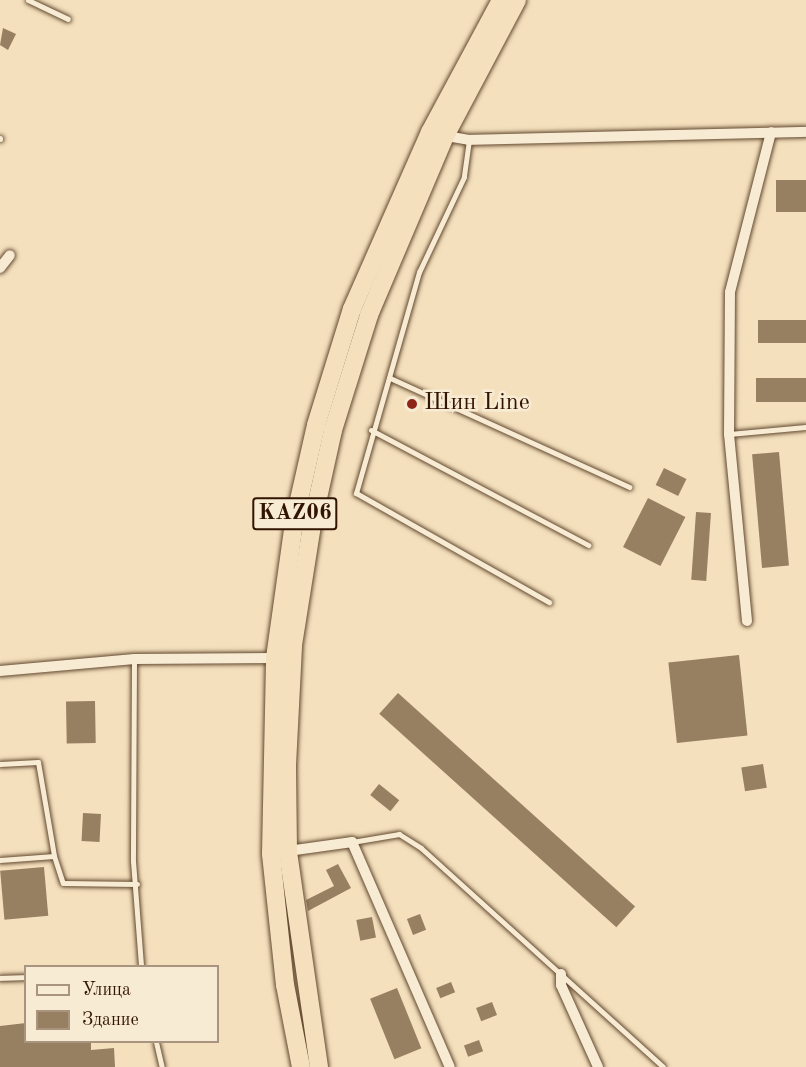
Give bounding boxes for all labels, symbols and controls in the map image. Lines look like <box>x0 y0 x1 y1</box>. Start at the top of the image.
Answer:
place label: Шин Line <box>424 390 530 418</box>
marker: Шин Line <box>405 397 419 411</box>
road number: KАZ06 <box>252 495 338 533</box>
legend <box>24 965 219 1043</box>
text: Улица <box>82 981 131 999</box>
text: Здание <box>82 1011 139 1029</box>

